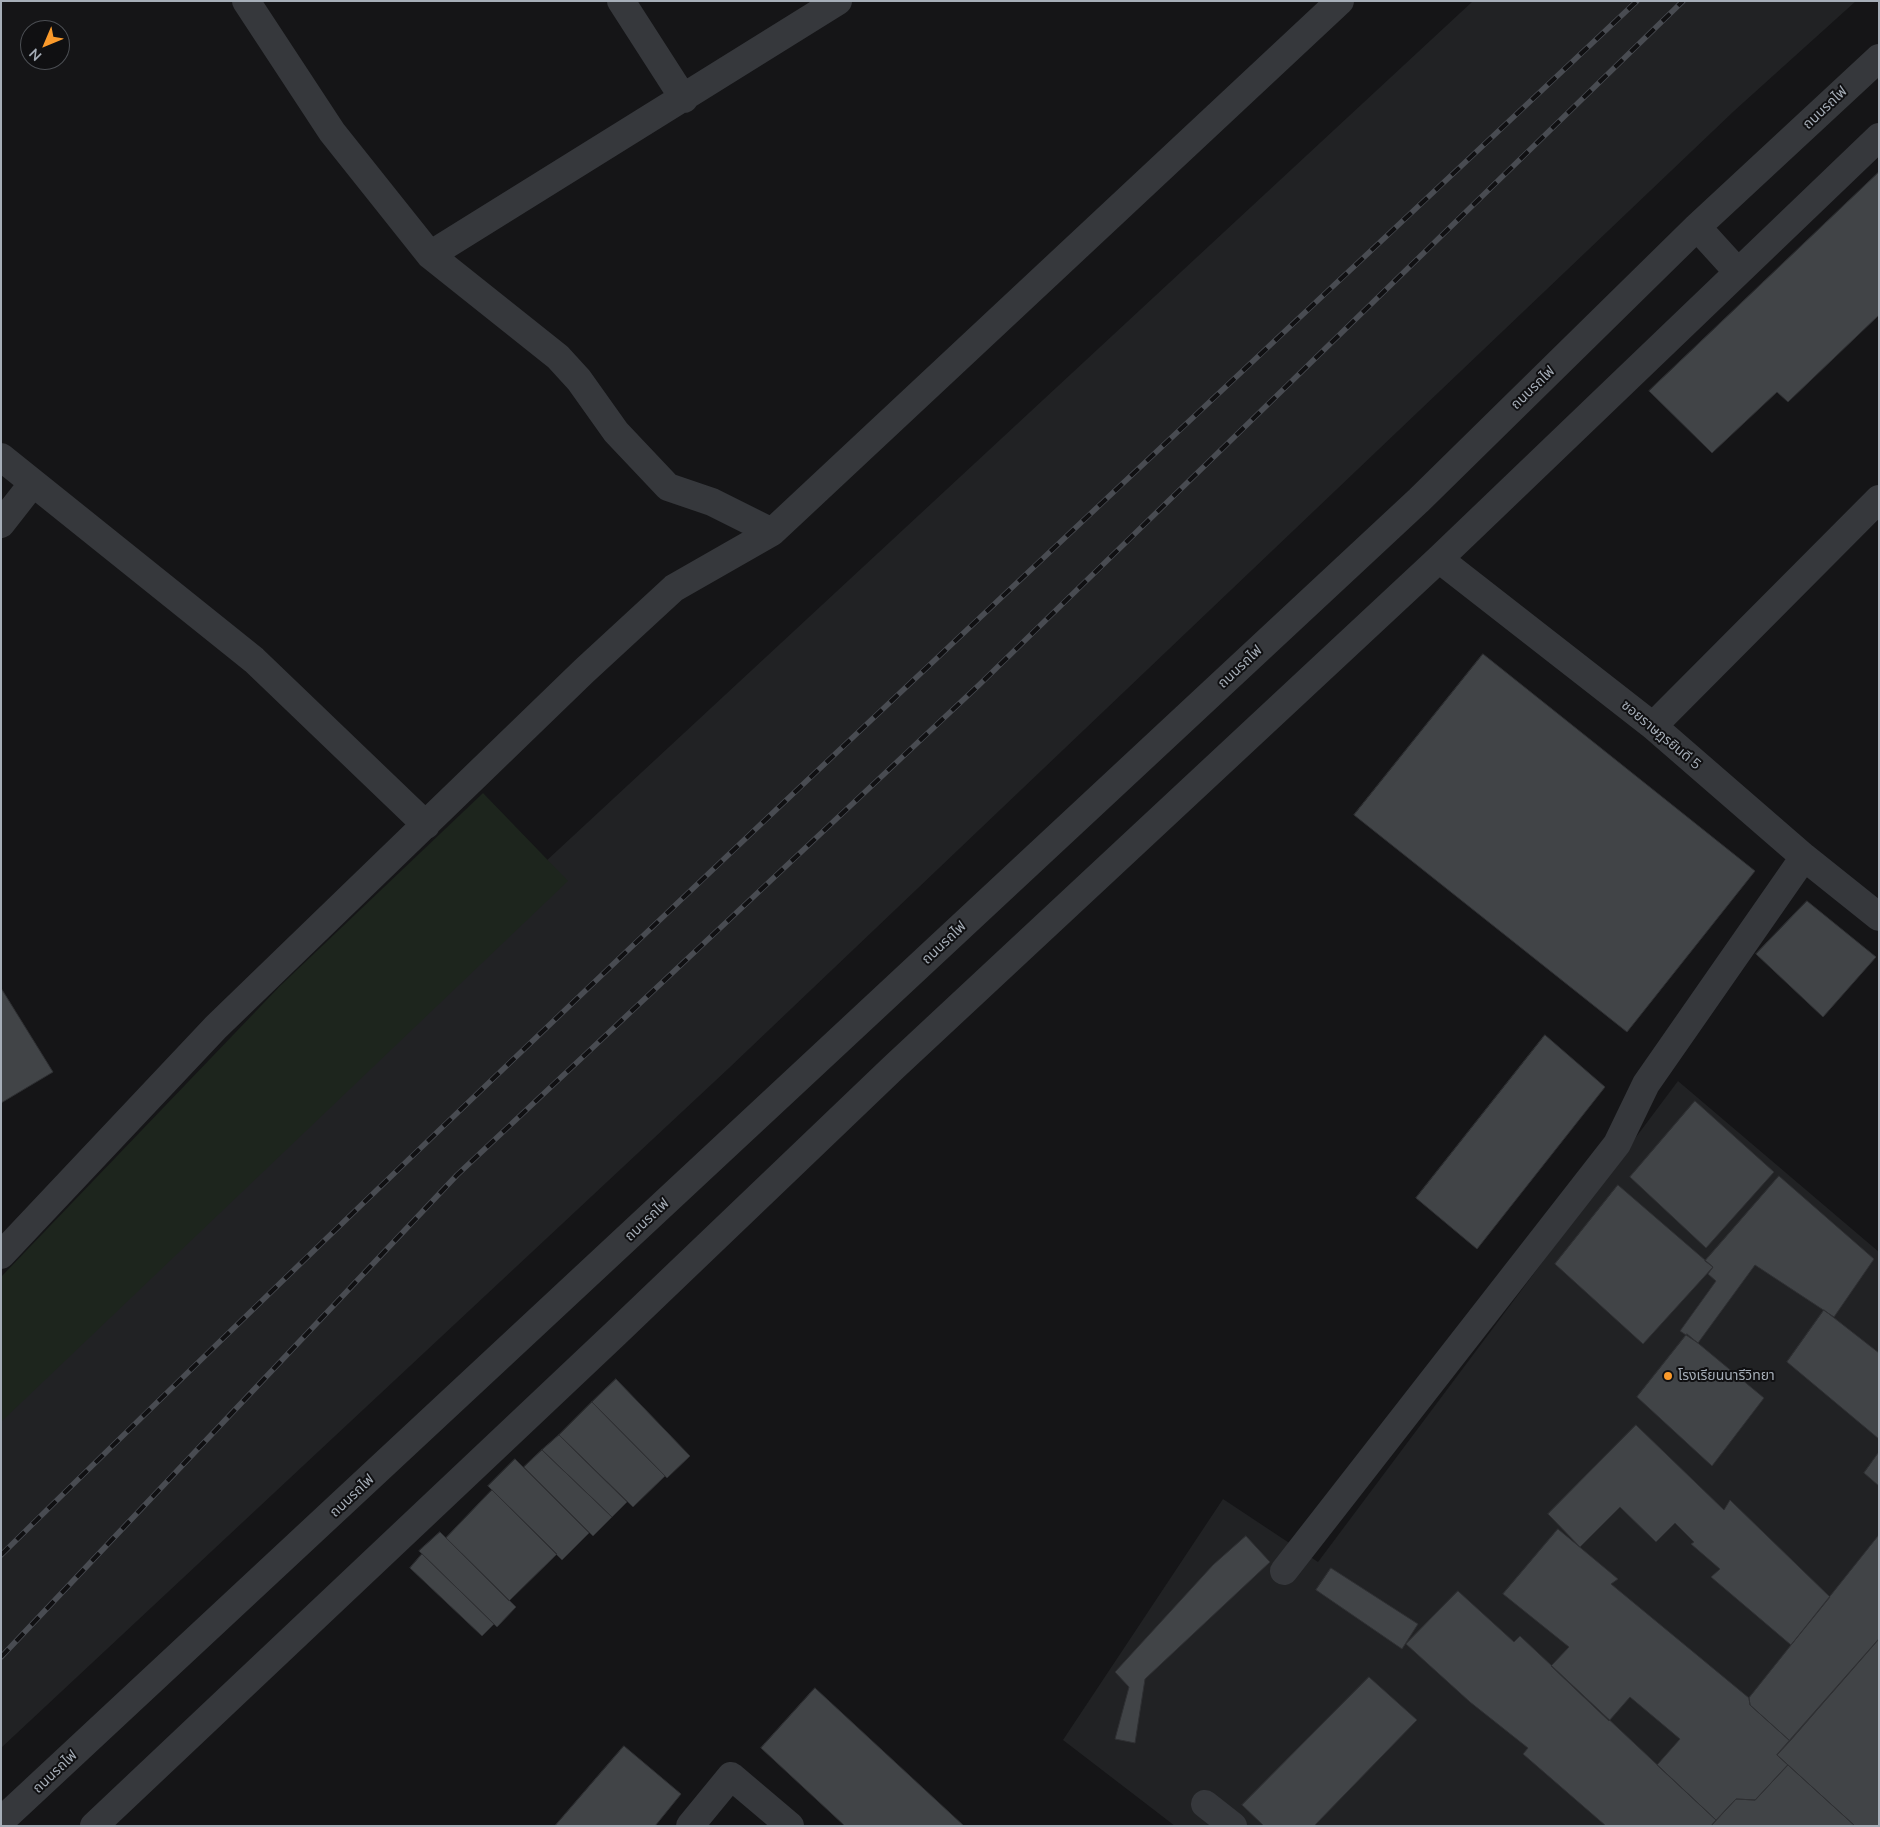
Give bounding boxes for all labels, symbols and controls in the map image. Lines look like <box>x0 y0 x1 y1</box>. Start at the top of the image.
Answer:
north arrow <box>20 20 70 70</box>
text: N <box>25 45 45 65</box>
street label: ถนนรถไฟ <box>1799 83 1851 133</box>
street label: ถนนรถไฟ <box>1508 363 1558 413</box>
street label: ถนนรถไฟ <box>1214 642 1266 692</box>
street label: ซอยราษฎรยินดี 5 <box>1618 697 1704 773</box>
street label: ถนนรถไฟ <box>918 918 970 968</box>
street label: ถนนรถไฟ <box>621 1195 673 1245</box>
place label: โรงเรียนนารีวิทยา <box>1678 1368 1775 1384</box>
marker: โรงเรียนนารีวิทยา <box>1662 1370 1674 1382</box>
street label: ถนนรถไฟ <box>326 1471 378 1521</box>
street label: ถนนรถไฟ <box>29 1747 81 1797</box>

